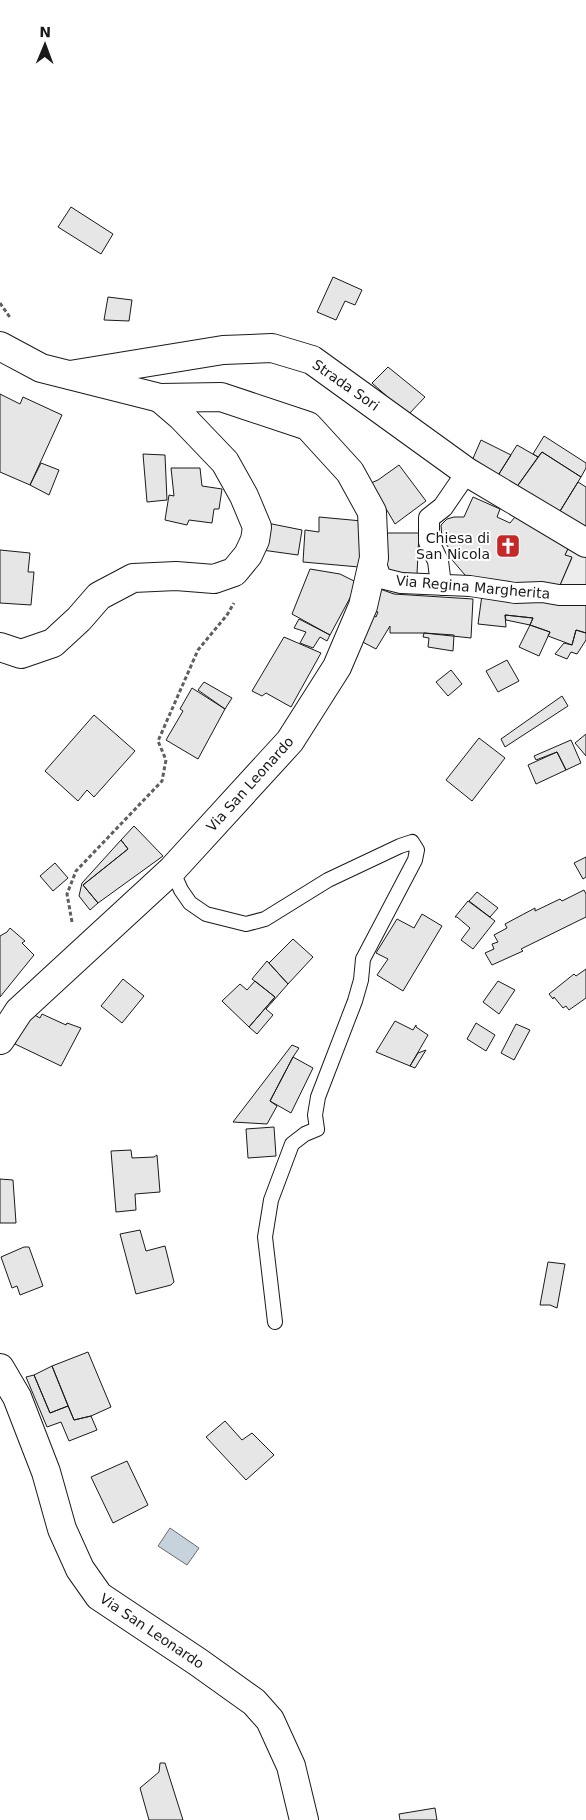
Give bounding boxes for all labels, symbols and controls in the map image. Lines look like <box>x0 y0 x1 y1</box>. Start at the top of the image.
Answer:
north arrow <box>20 20 70 70</box>
text: N <box>39 24 51 40</box>
street label: Strada Sori <box>310 356 382 414</box>
place label: Chiesa di San Nicola <box>416 530 490 562</box>
church icon: Chiesa di San Nicola <box>495 533 521 559</box>
street label: Via Regina Margherita <box>395 572 551 602</box>
street label: Via San Leonardo <box>203 733 297 835</box>
street label: Via San Leonardo <box>97 1590 207 1672</box>

